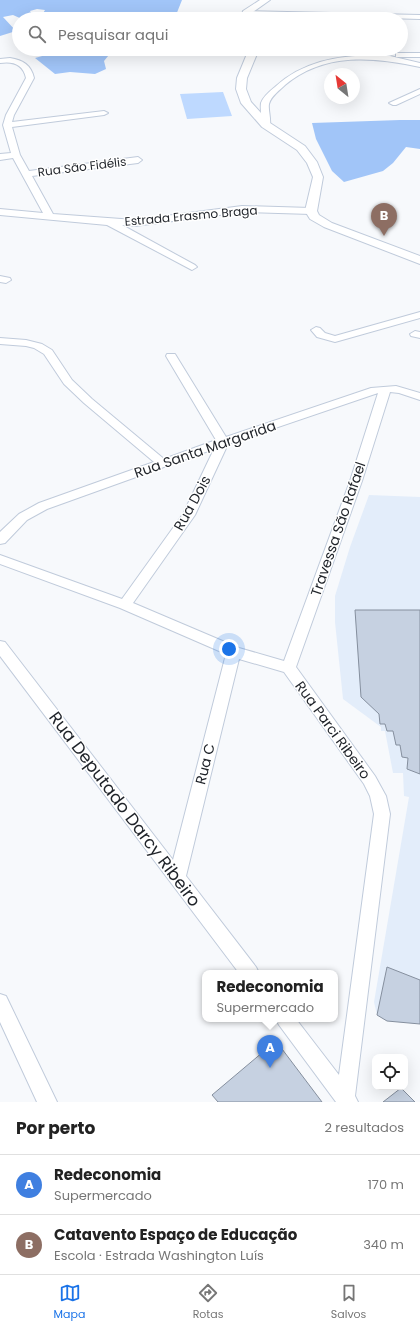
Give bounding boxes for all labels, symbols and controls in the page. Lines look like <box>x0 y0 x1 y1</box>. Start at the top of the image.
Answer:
search box <box>12 12 408 56</box>
icon: search <box>26 23 48 45</box>
text: Pesquisar aqui <box>58 24 168 45</box>
north arrow <box>324 68 360 104</box>
street label: Rua São Fidélis <box>37 153 127 180</box>
street label: Estrada Erasmo Braga <box>124 201 258 230</box>
pin: B <box>371 203 397 236</box>
street label: Rua Santa Margarida <box>131 415 279 483</box>
street label: Travessa São Rafael <box>306 459 370 599</box>
street label: Rua Dois <box>169 472 215 534</box>
your location <box>219 639 239 659</box>
street label: Rua Parci Ribeiro <box>291 677 375 783</box>
street label: Rua Deputado Darcy Ribeiro <box>43 706 207 912</box>
street label: Rua C <box>190 741 220 787</box>
popup <box>202 970 338 1022</box>
text: Redeconomia <box>216 976 324 997</box>
text: Supermercado <box>216 998 314 1017</box>
pin: A <box>257 1035 283 1068</box>
map controls <box>372 1054 408 1090</box>
button: locate <box>372 1054 408 1090</box>
text: Por perto <box>16 1116 95 1140</box>
text: 2 resultados <box>324 1118 404 1137</box>
text: Redeconomia <box>54 1164 161 1185</box>
text: A <box>24 1175 34 1194</box>
text: 170 m <box>368 1175 404 1194</box>
text: Supermercado <box>54 1186 152 1205</box>
text: Catavento Espaço de Educação <box>54 1224 297 1245</box>
text: B <box>25 1235 33 1254</box>
text: 340 m <box>363 1235 404 1254</box>
text: Escola · Estrada Washington Luís <box>54 1246 264 1265</box>
tab: Mapa <box>54 1282 85 1323</box>
tab: Rotas <box>193 1282 224 1323</box>
tab: Salvos <box>331 1282 366 1323</box>

